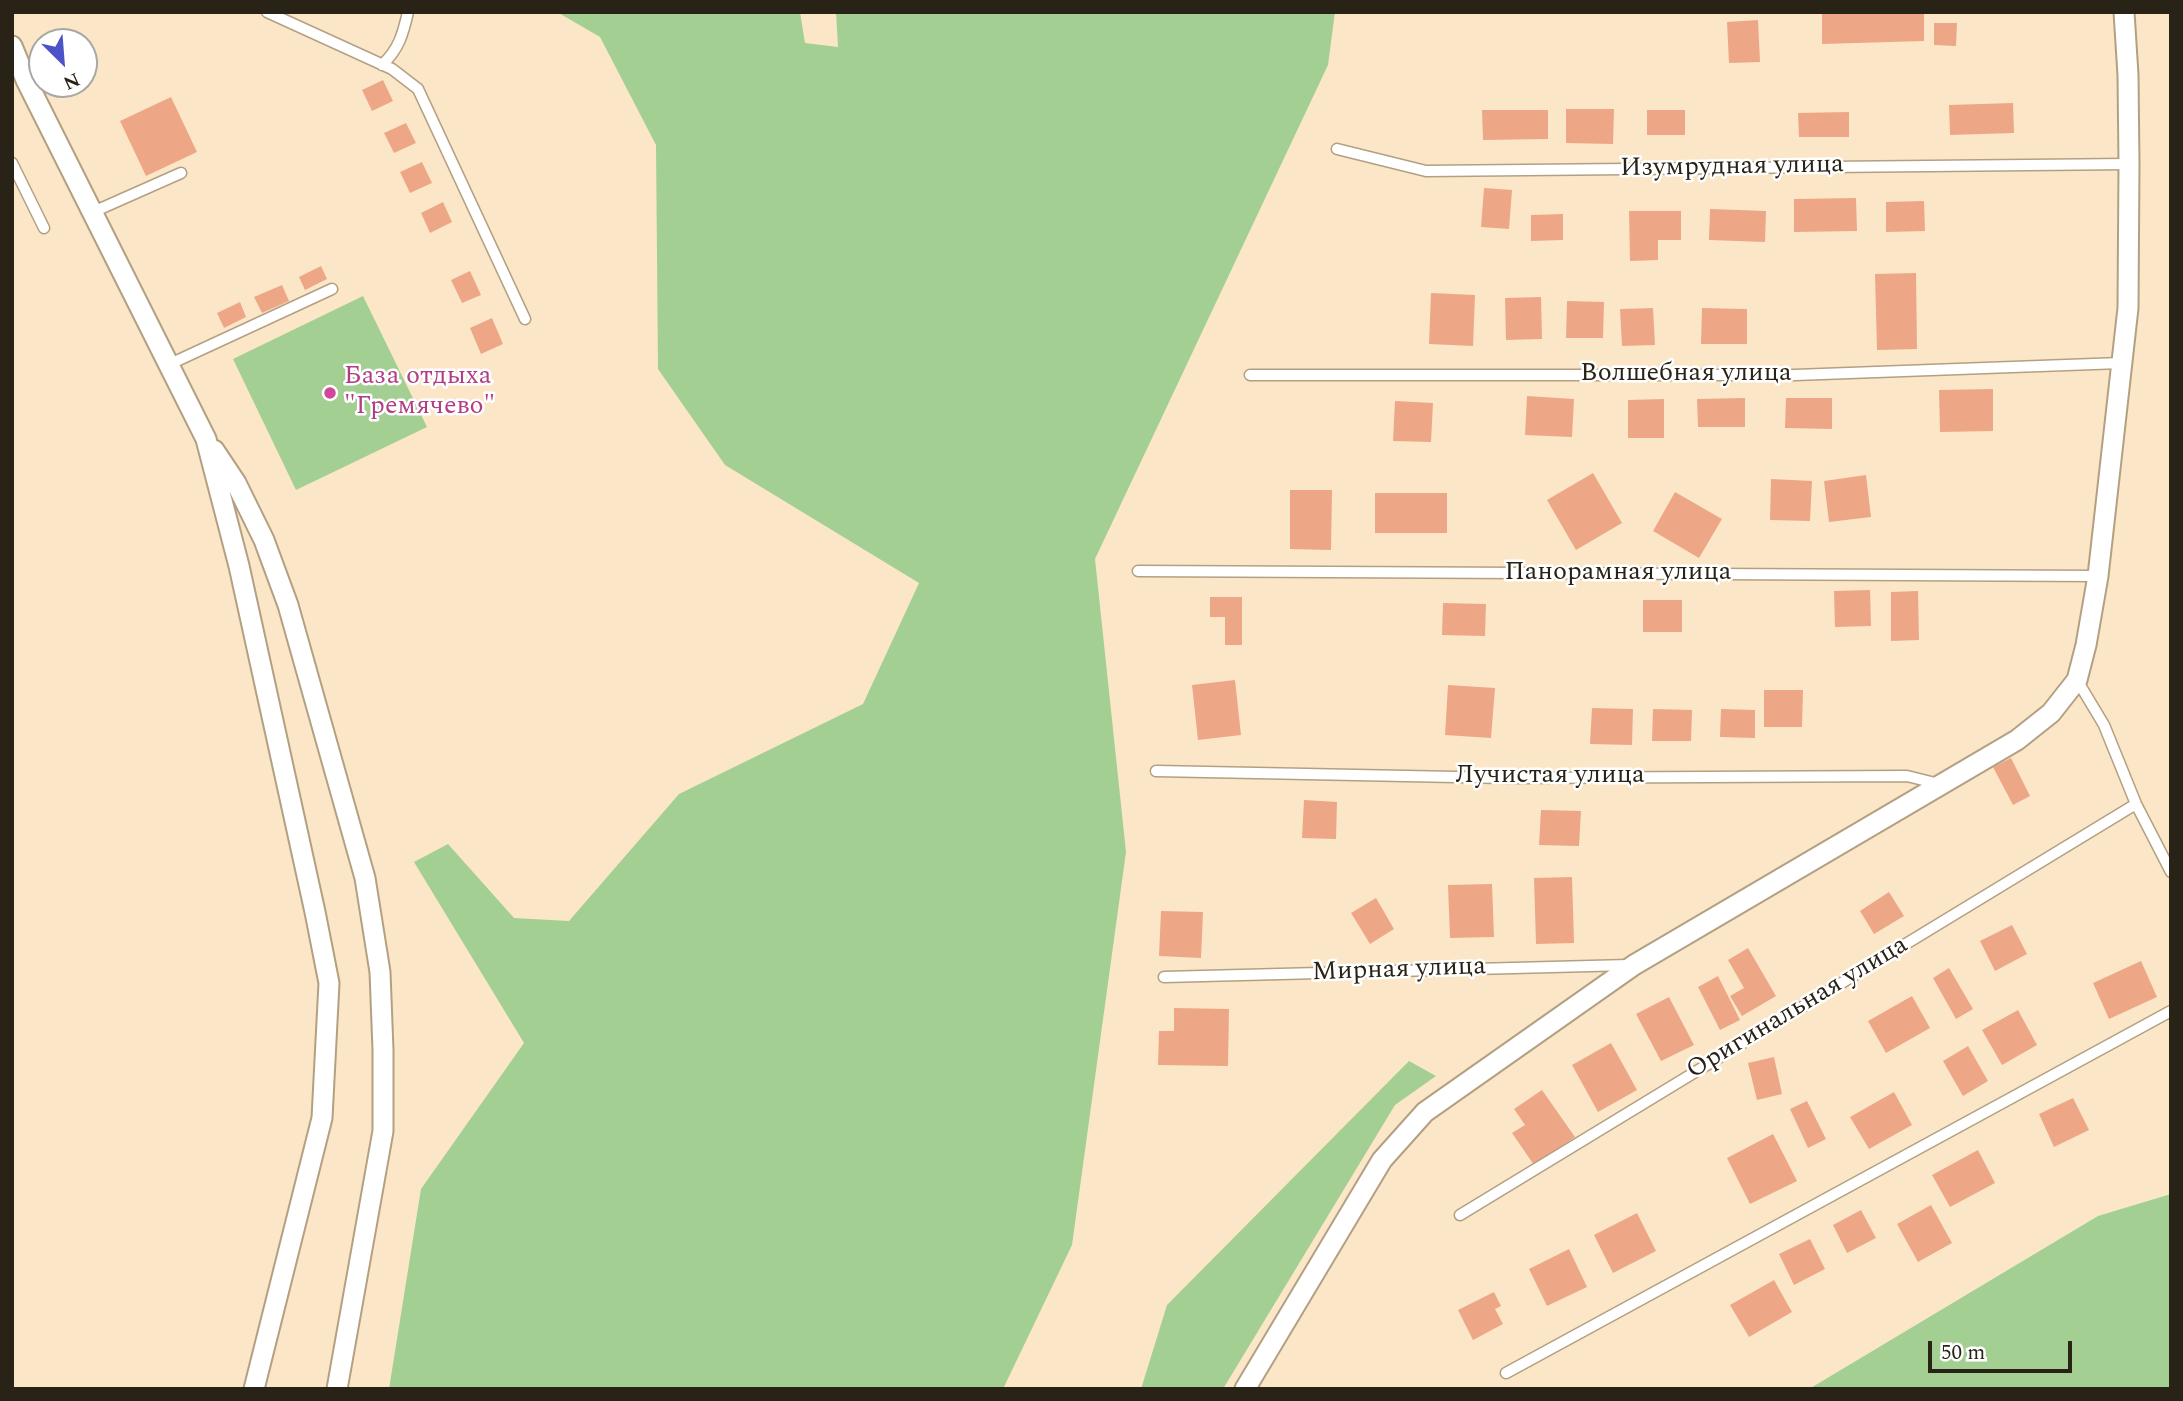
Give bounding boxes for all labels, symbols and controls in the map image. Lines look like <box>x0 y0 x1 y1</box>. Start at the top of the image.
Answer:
north arrow <box>28 28 98 98</box>
text: N <box>58 64 84 97</box>
street label: Изумрудная улица <box>1620 150 1844 186</box>
street label: Волшебная улица <box>1580 359 1792 391</box>
place label: База отдыха "Гремячево" <box>344 362 495 424</box>
marker: База отдыха "Гремячево" <box>322 385 338 401</box>
street label: Панорамная улица <box>1505 558 1731 590</box>
street label: Лучистая улица <box>1455 761 1645 793</box>
street label: Оригинальная улица <box>1682 931 1914 1087</box>
street label: Мирная улица <box>1312 952 1486 990</box>
scale bar <box>1931 1328 2074 1372</box>
text: 50 m <box>1941 1337 1985 1369</box>

